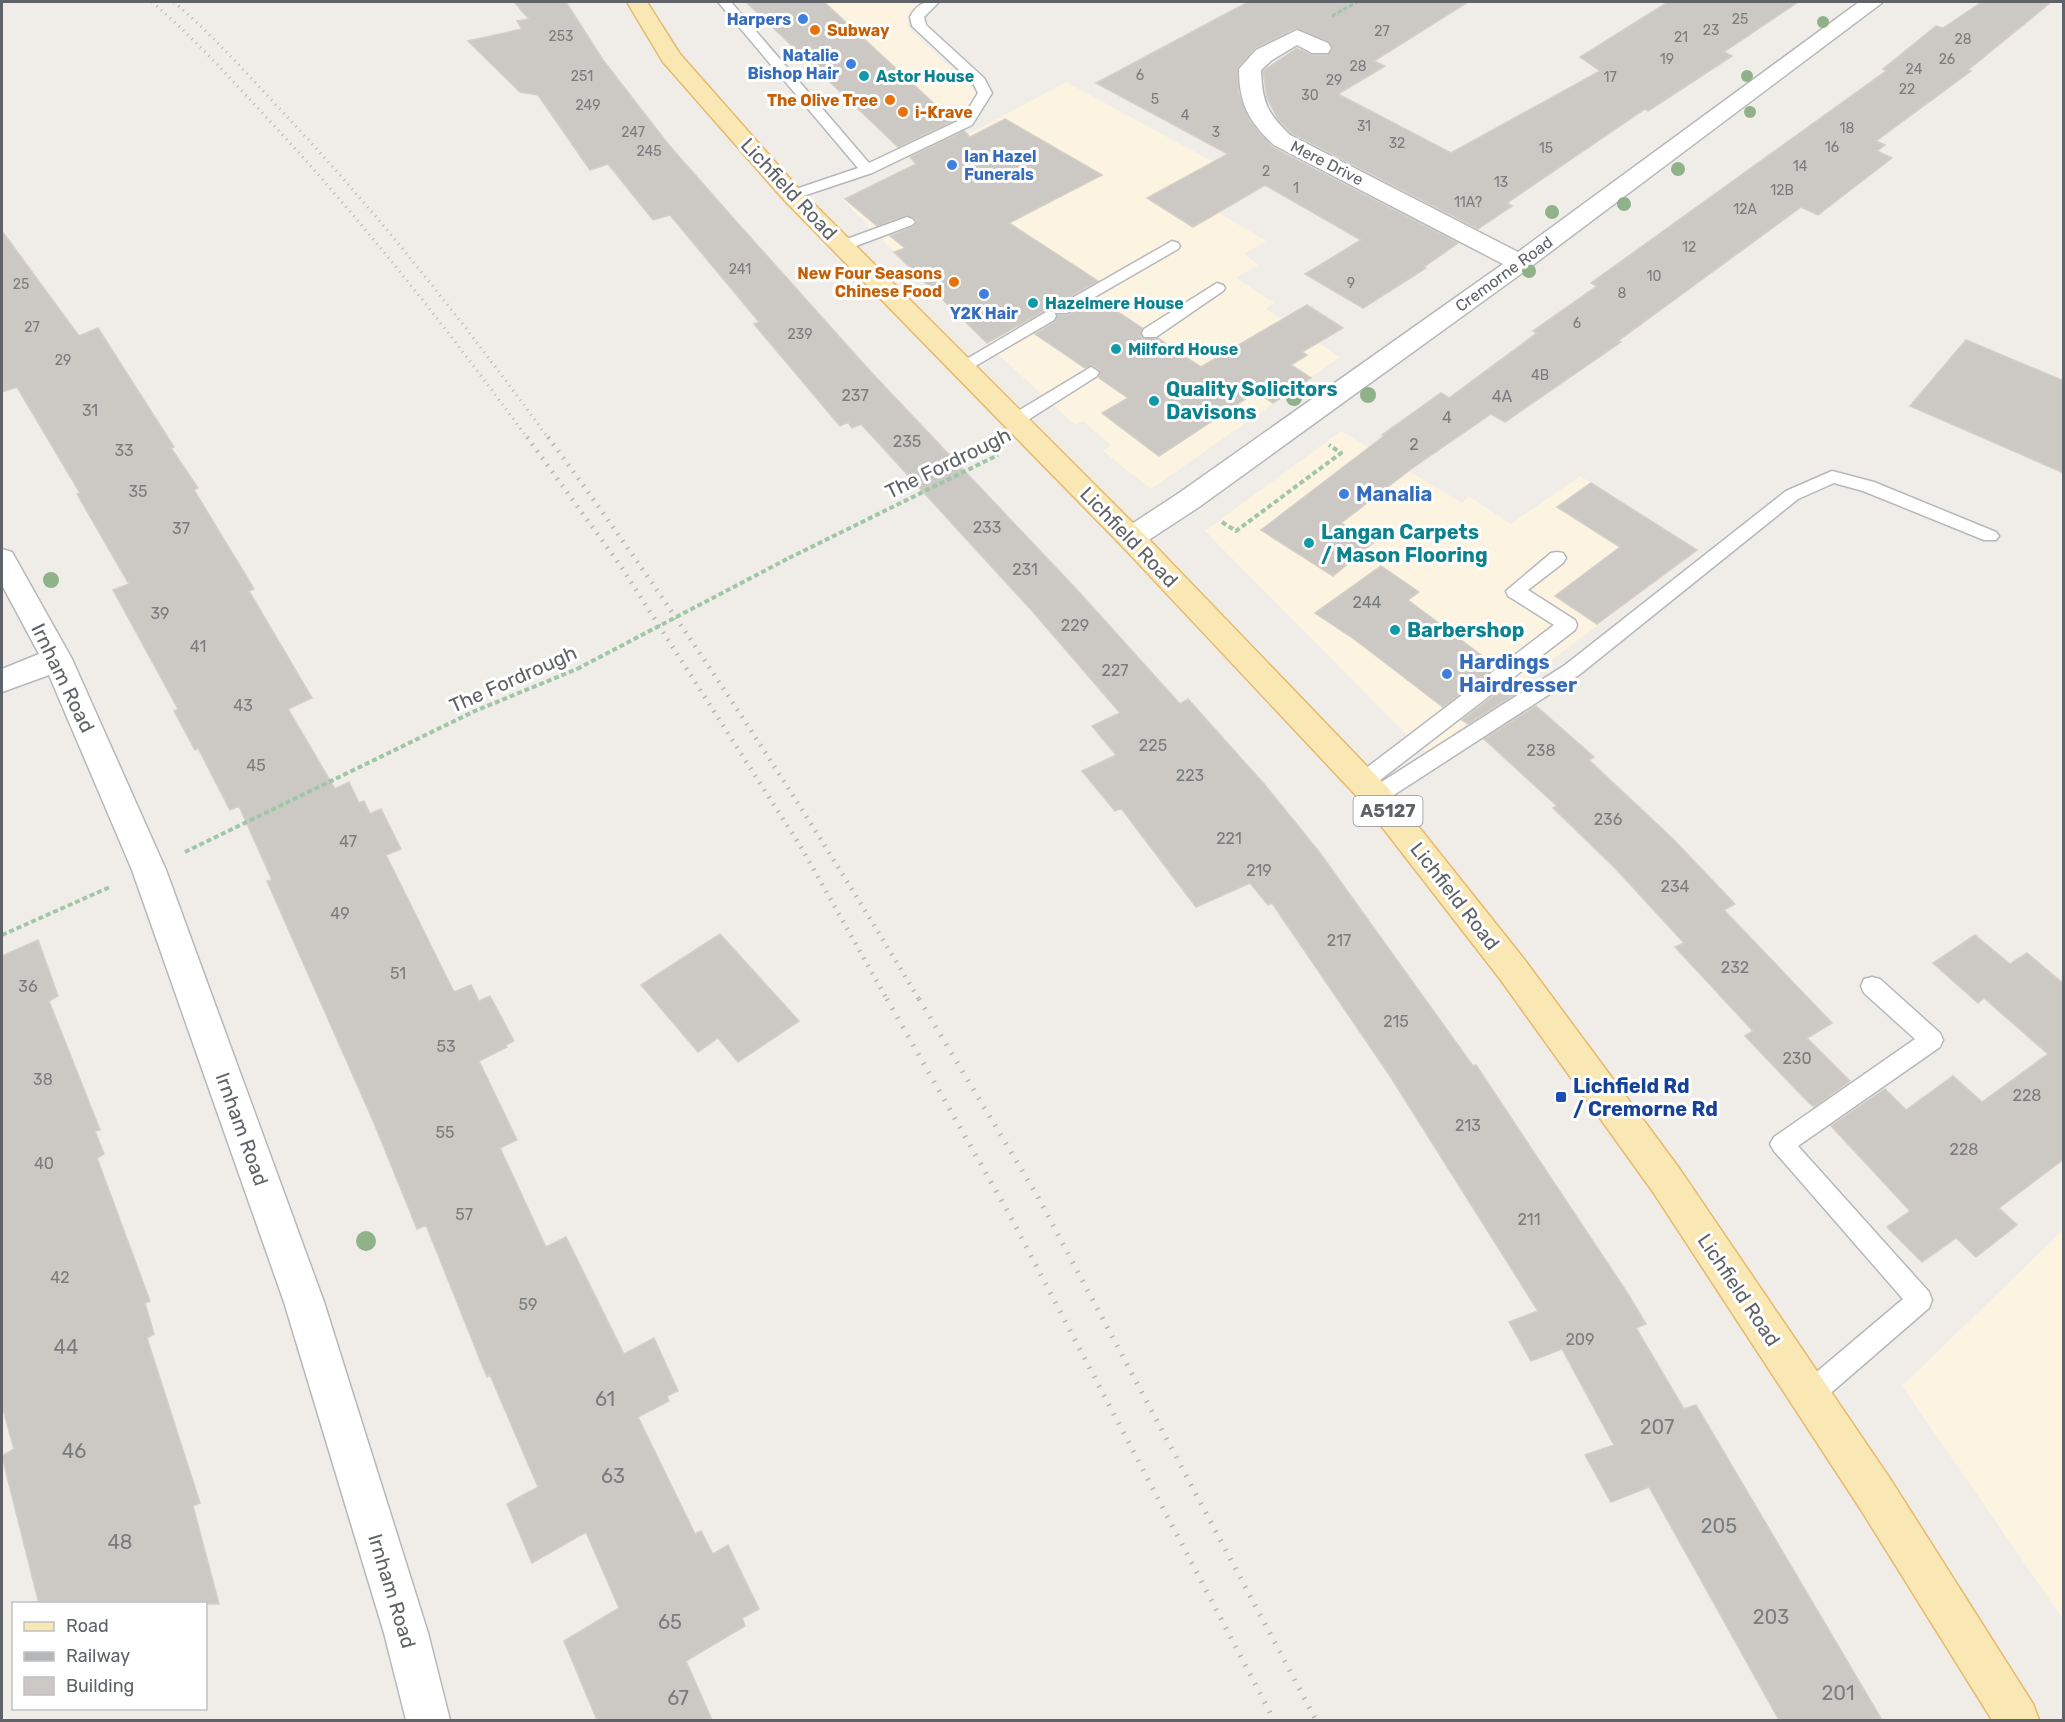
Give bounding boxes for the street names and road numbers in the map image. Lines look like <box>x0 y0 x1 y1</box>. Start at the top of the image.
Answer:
street label: Lichfield Road <box>736 133 842 245</box>
street label: Mere Drive <box>1287 137 1367 189</box>
street label: Cremorne Road <box>1452 232 1556 316</box>
street label: The Fordrough <box>881 422 1015 504</box>
street label: Lichfield Road <box>1075 482 1183 592</box>
street label: Irnham Road <box>26 619 100 737</box>
street label: The Fordrough <box>446 640 580 718</box>
road number: A5127 <box>1354 796 1422 826</box>
street label: Lichfield Road <box>1405 837 1505 955</box>
street label: Irnham Road <box>210 1069 274 1189</box>
street label: Lichfield Road <box>1693 1229 1785 1351</box>
street label: Irnham Road <box>363 1531 421 1651</box>

